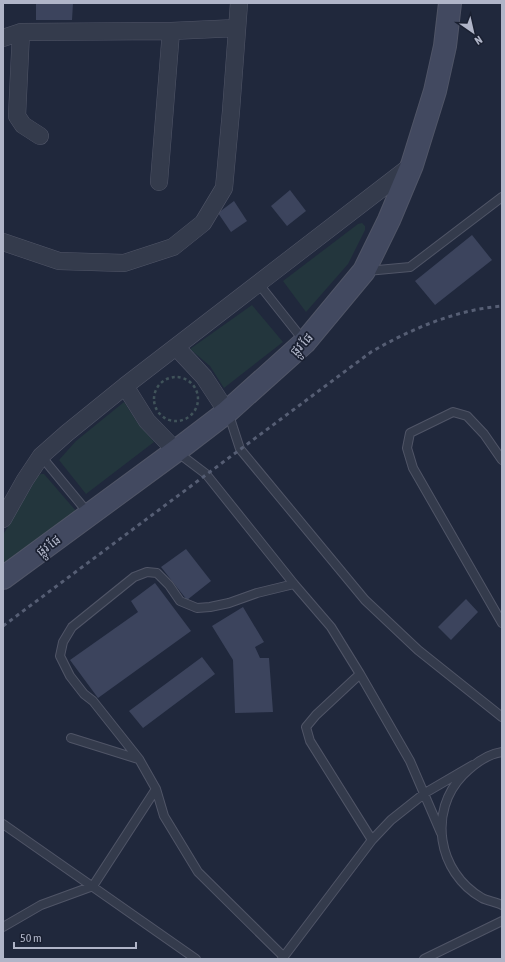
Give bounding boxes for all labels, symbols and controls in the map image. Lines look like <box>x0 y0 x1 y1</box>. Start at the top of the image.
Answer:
north arrow <box>453 12 493 52</box>
text: N <box>473 33 485 47</box>
street label: ផ្លូវ ផែ <box>287 330 319 362</box>
street label: ផ្លូវ ផែ <box>33 532 66 562</box>
scale bar <box>14 924 136 950</box>
text: 50 m <box>20 931 42 945</box>

